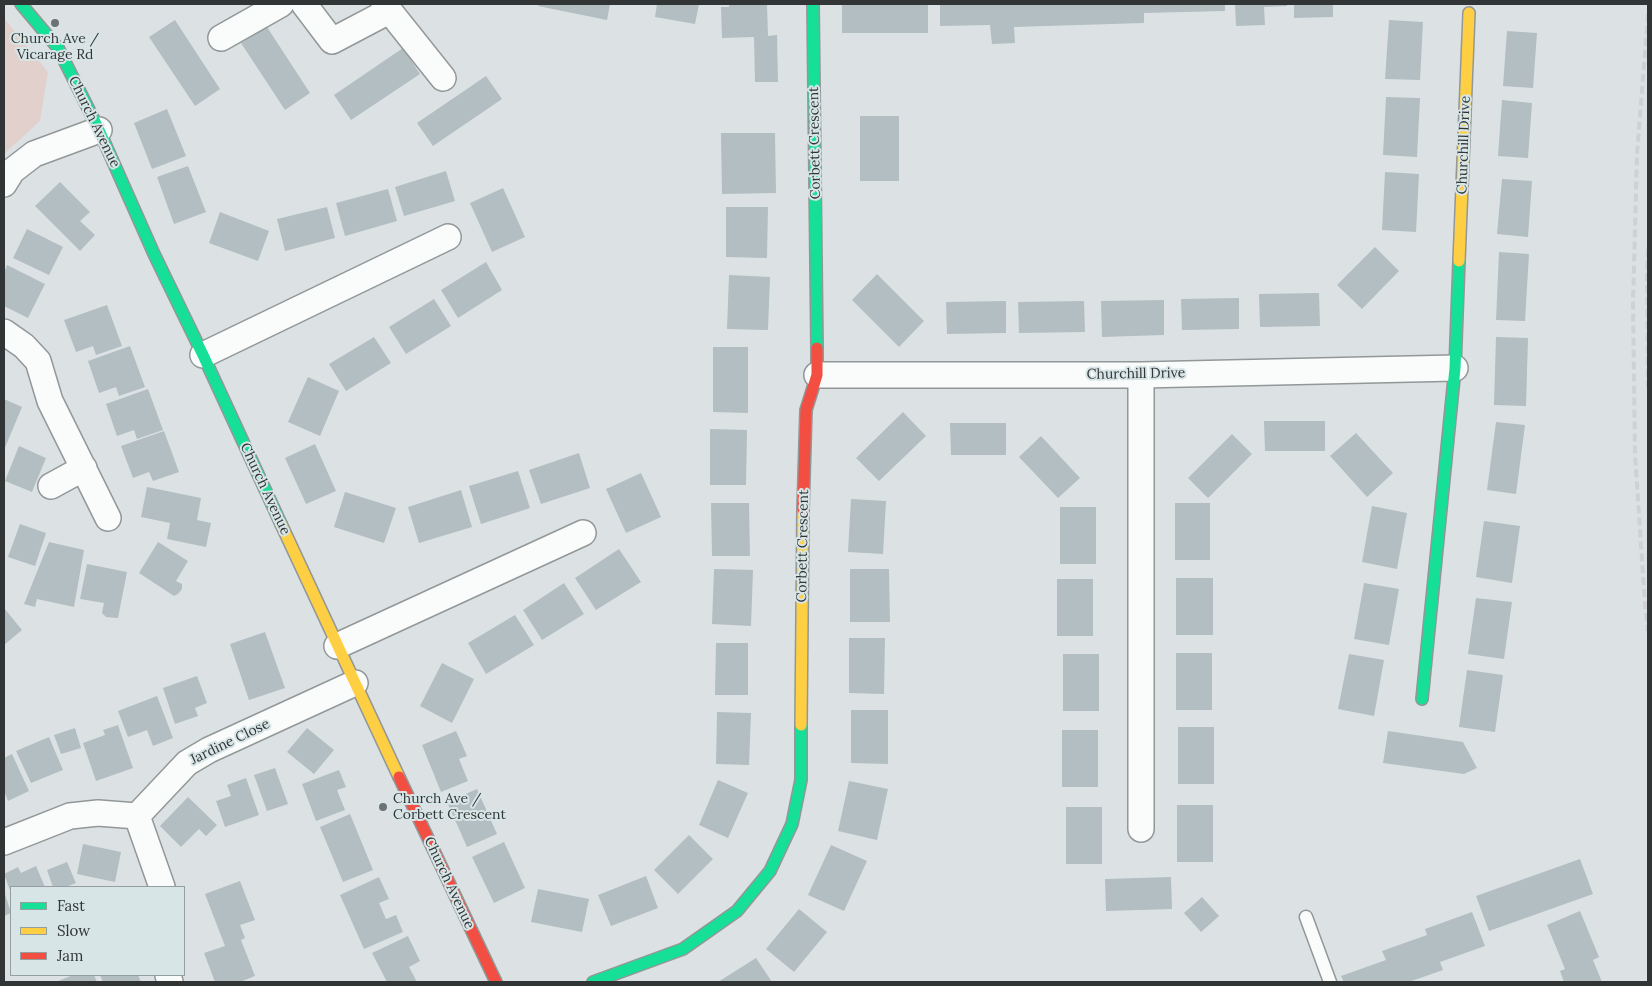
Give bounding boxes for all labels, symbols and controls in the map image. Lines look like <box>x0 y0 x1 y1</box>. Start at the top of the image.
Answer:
marker: Church Ave / Vicarage Rd <box>49 17 61 29</box>
place label: Church Ave / Vicarage Rd <box>11 31 99 64</box>
street label: Church Avenue <box>65 74 123 170</box>
street label: Corbett Crescent <box>806 86 824 200</box>
street label: Churchill Drive <box>1454 95 1474 195</box>
street label: Churchill Drive <box>1087 365 1185 383</box>
street label: Church Avenue <box>236 440 294 538</box>
street label: Corbett Crescent <box>794 489 812 603</box>
street label: Jardine Close <box>188 716 272 768</box>
place label: Church Ave / Corbett Crescent <box>393 791 506 824</box>
marker: Church Ave / Corbett Crescent <box>377 801 389 813</box>
street label: Church Avenue <box>420 834 478 932</box>
legend <box>10 886 185 976</box>
text: Fast <box>57 896 85 915</box>
text: Slow <box>57 921 90 940</box>
text: Jam <box>57 946 84 965</box>

